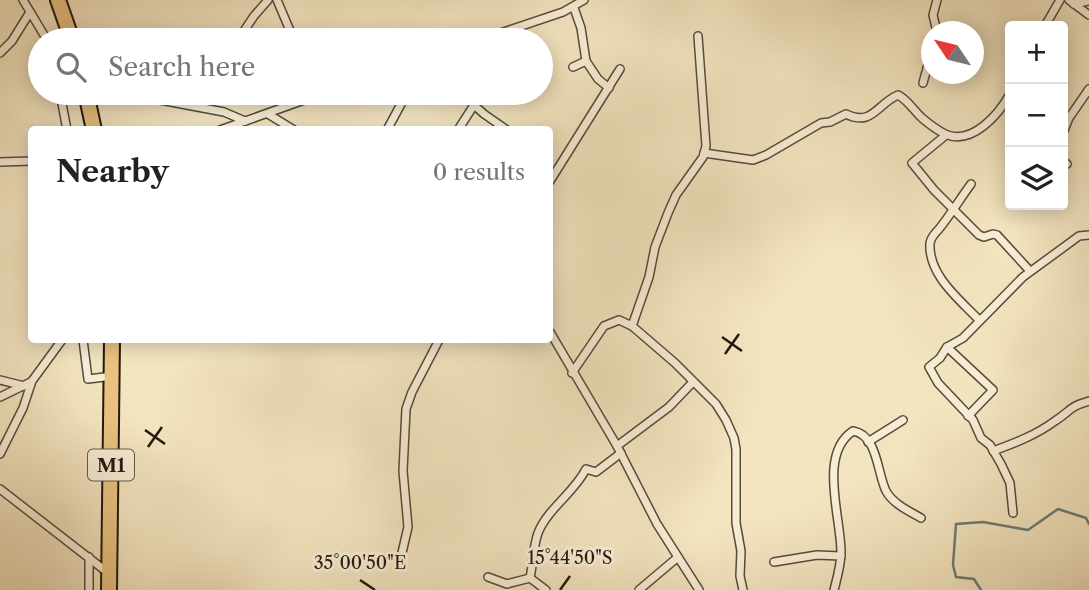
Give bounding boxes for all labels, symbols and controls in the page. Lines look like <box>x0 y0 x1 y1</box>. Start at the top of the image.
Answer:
north arrow <box>921 21 984 84</box>
map controls <box>1005 21 1068 210</box>
button: + <box>1005 21 1068 84</box>
search box <box>28 28 553 105</box>
icon: search <box>52 48 90 86</box>
text: Search here <box>108 51 255 83</box>
button: − <box>1005 84 1068 147</box>
button: layers <box>1005 147 1068 210</box>
text: Nearby <box>56 153 169 190</box>
text: 0 results <box>433 158 525 186</box>
road number: M1 <box>88 450 134 480</box>
text: 15°44'50"S <box>527 547 613 569</box>
text: 35°00'50"E <box>314 552 406 574</box>

